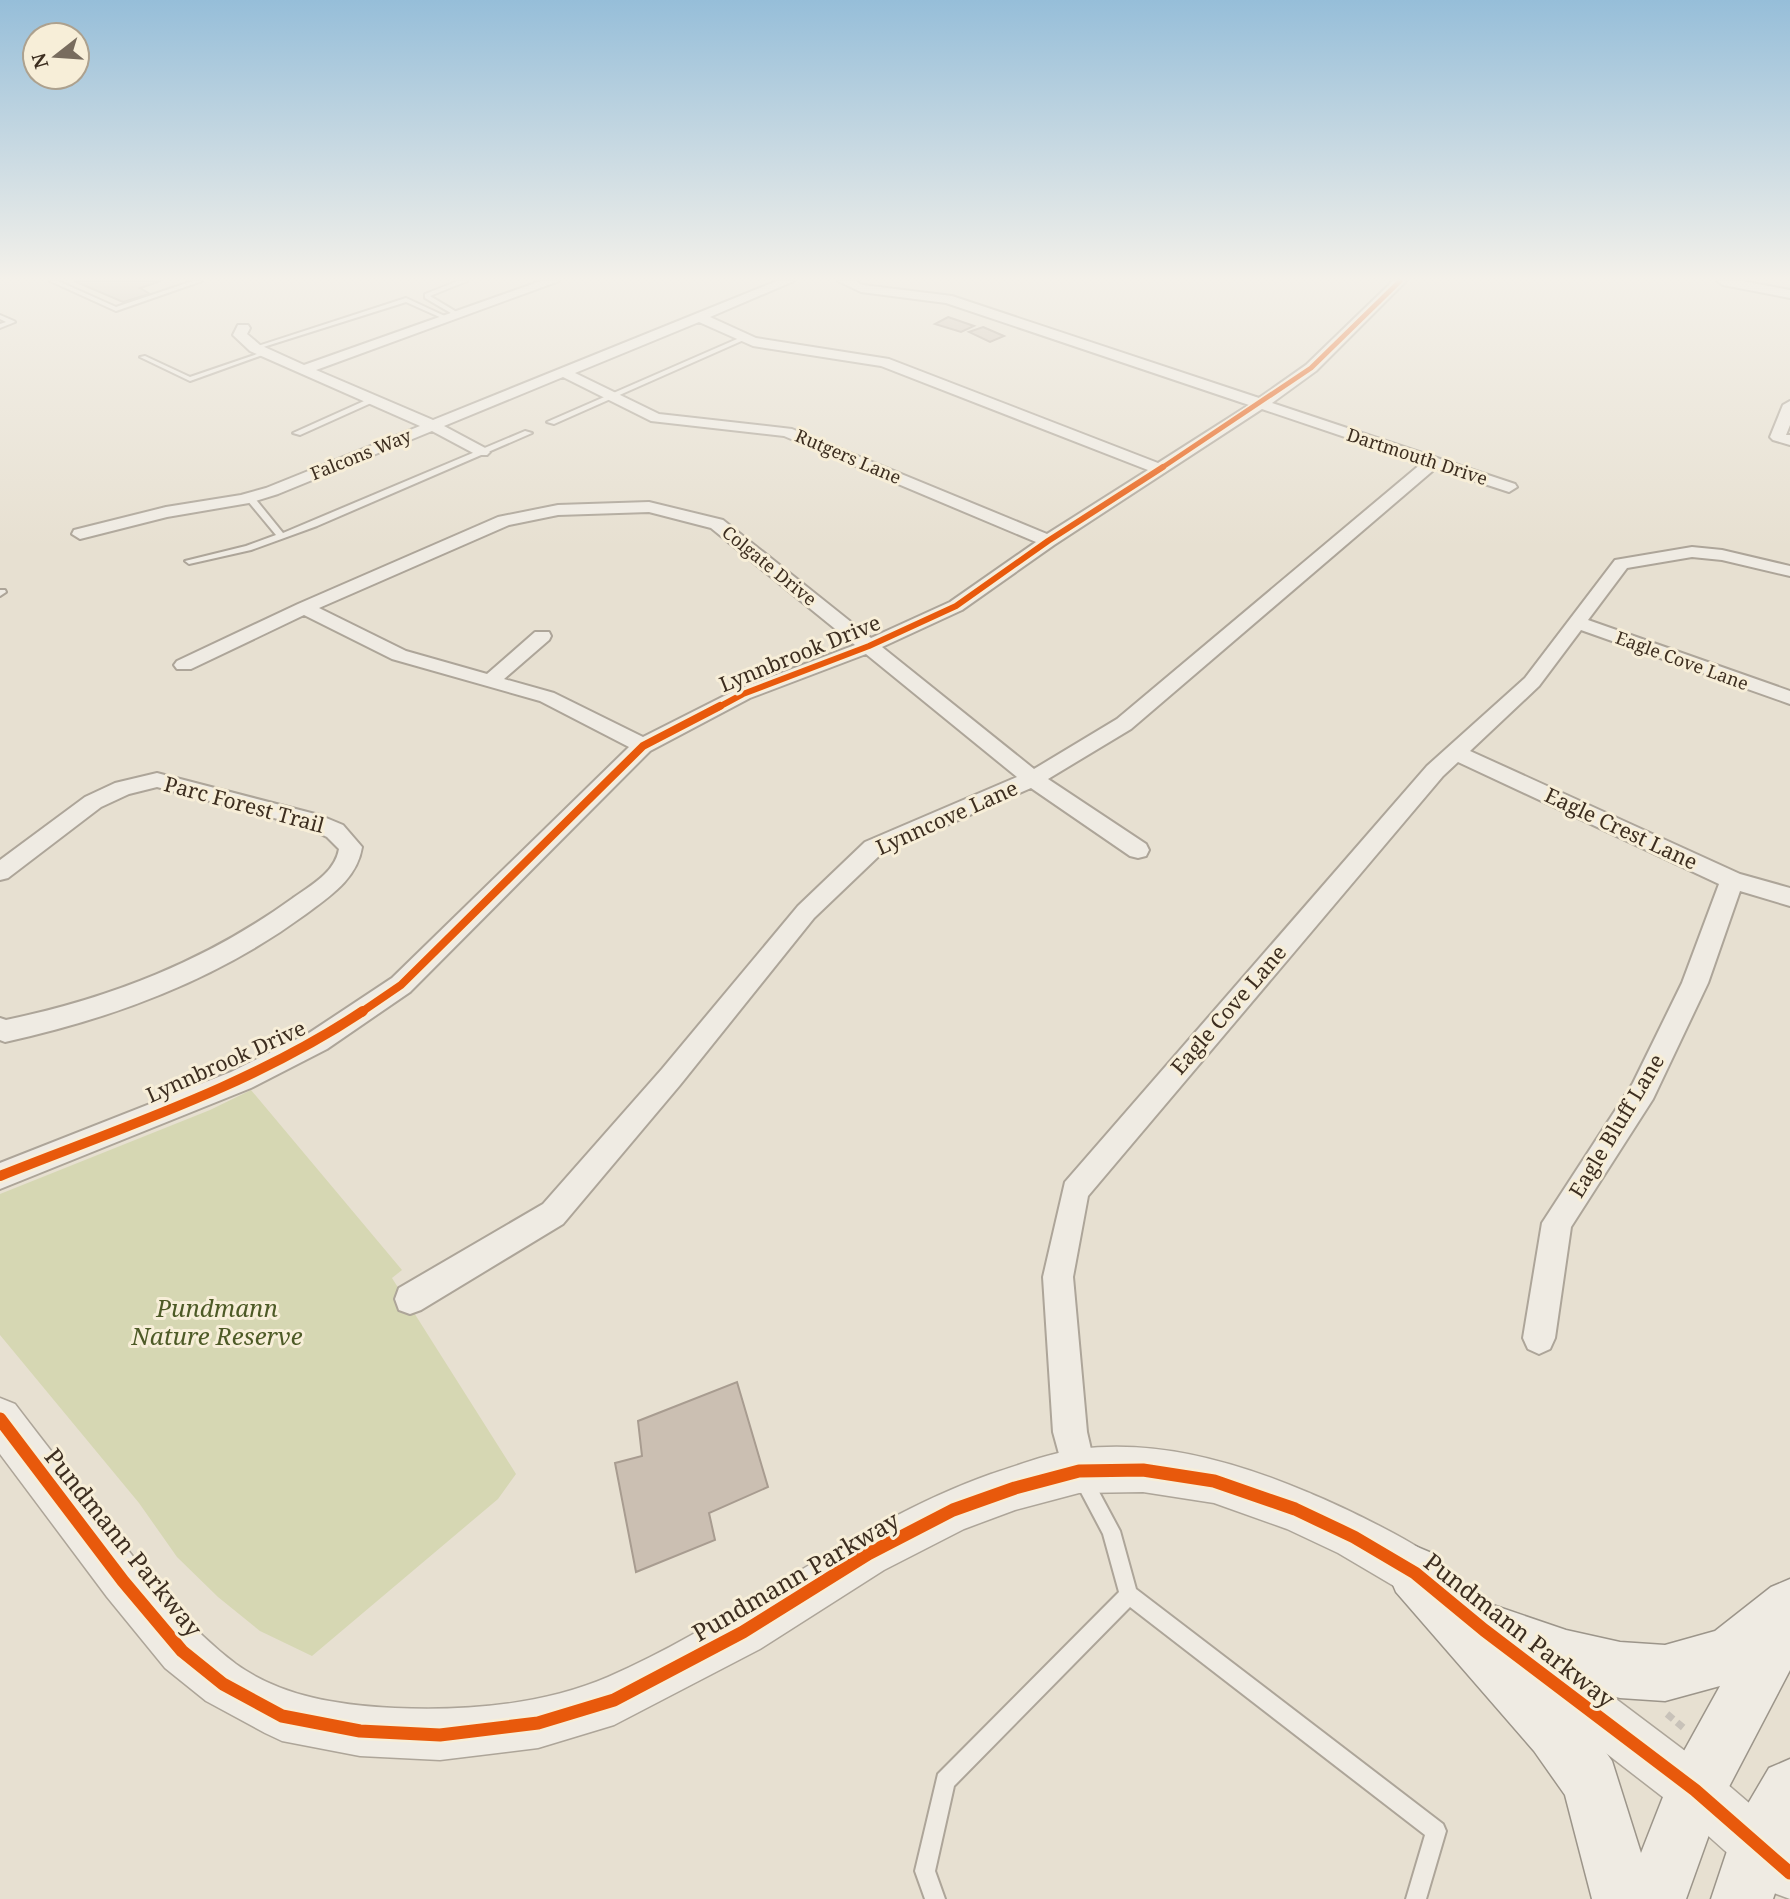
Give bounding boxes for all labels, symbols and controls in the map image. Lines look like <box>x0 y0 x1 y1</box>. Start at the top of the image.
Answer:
north arrow <box>21 21 91 91</box>
text: N <box>25 50 54 72</box>
street label: Dartmouth Drive <box>1344 422 1491 490</box>
street label: Falcons Way <box>307 423 415 485</box>
street label: Rutgers Lane <box>792 423 905 489</box>
street label: Colgate Drive <box>717 520 822 611</box>
street label: Lynnbrook Drive <box>715 608 884 698</box>
street label: Eagle Cove Lane <box>1613 625 1752 695</box>
street label: Parc Forest Trail <box>161 769 328 839</box>
street label: Lynncove Lane <box>871 773 1022 861</box>
street label: Eagle Crest Lane <box>1541 780 1702 876</box>
street label: Eagle Cove Lane <box>1164 939 1292 1080</box>
street label: Lynnbrook Drive <box>142 1013 310 1109</box>
street label: Eagle Bluff Lane <box>1562 1048 1670 1203</box>
park label: Pundmann Nature Reserve <box>131 1291 303 1352</box>
street label: Pundmann Parkway <box>38 1441 211 1644</box>
street label: Pundmann Parkway <box>686 1503 905 1648</box>
street label: Pundmann Parkway <box>1418 1545 1623 1715</box>

